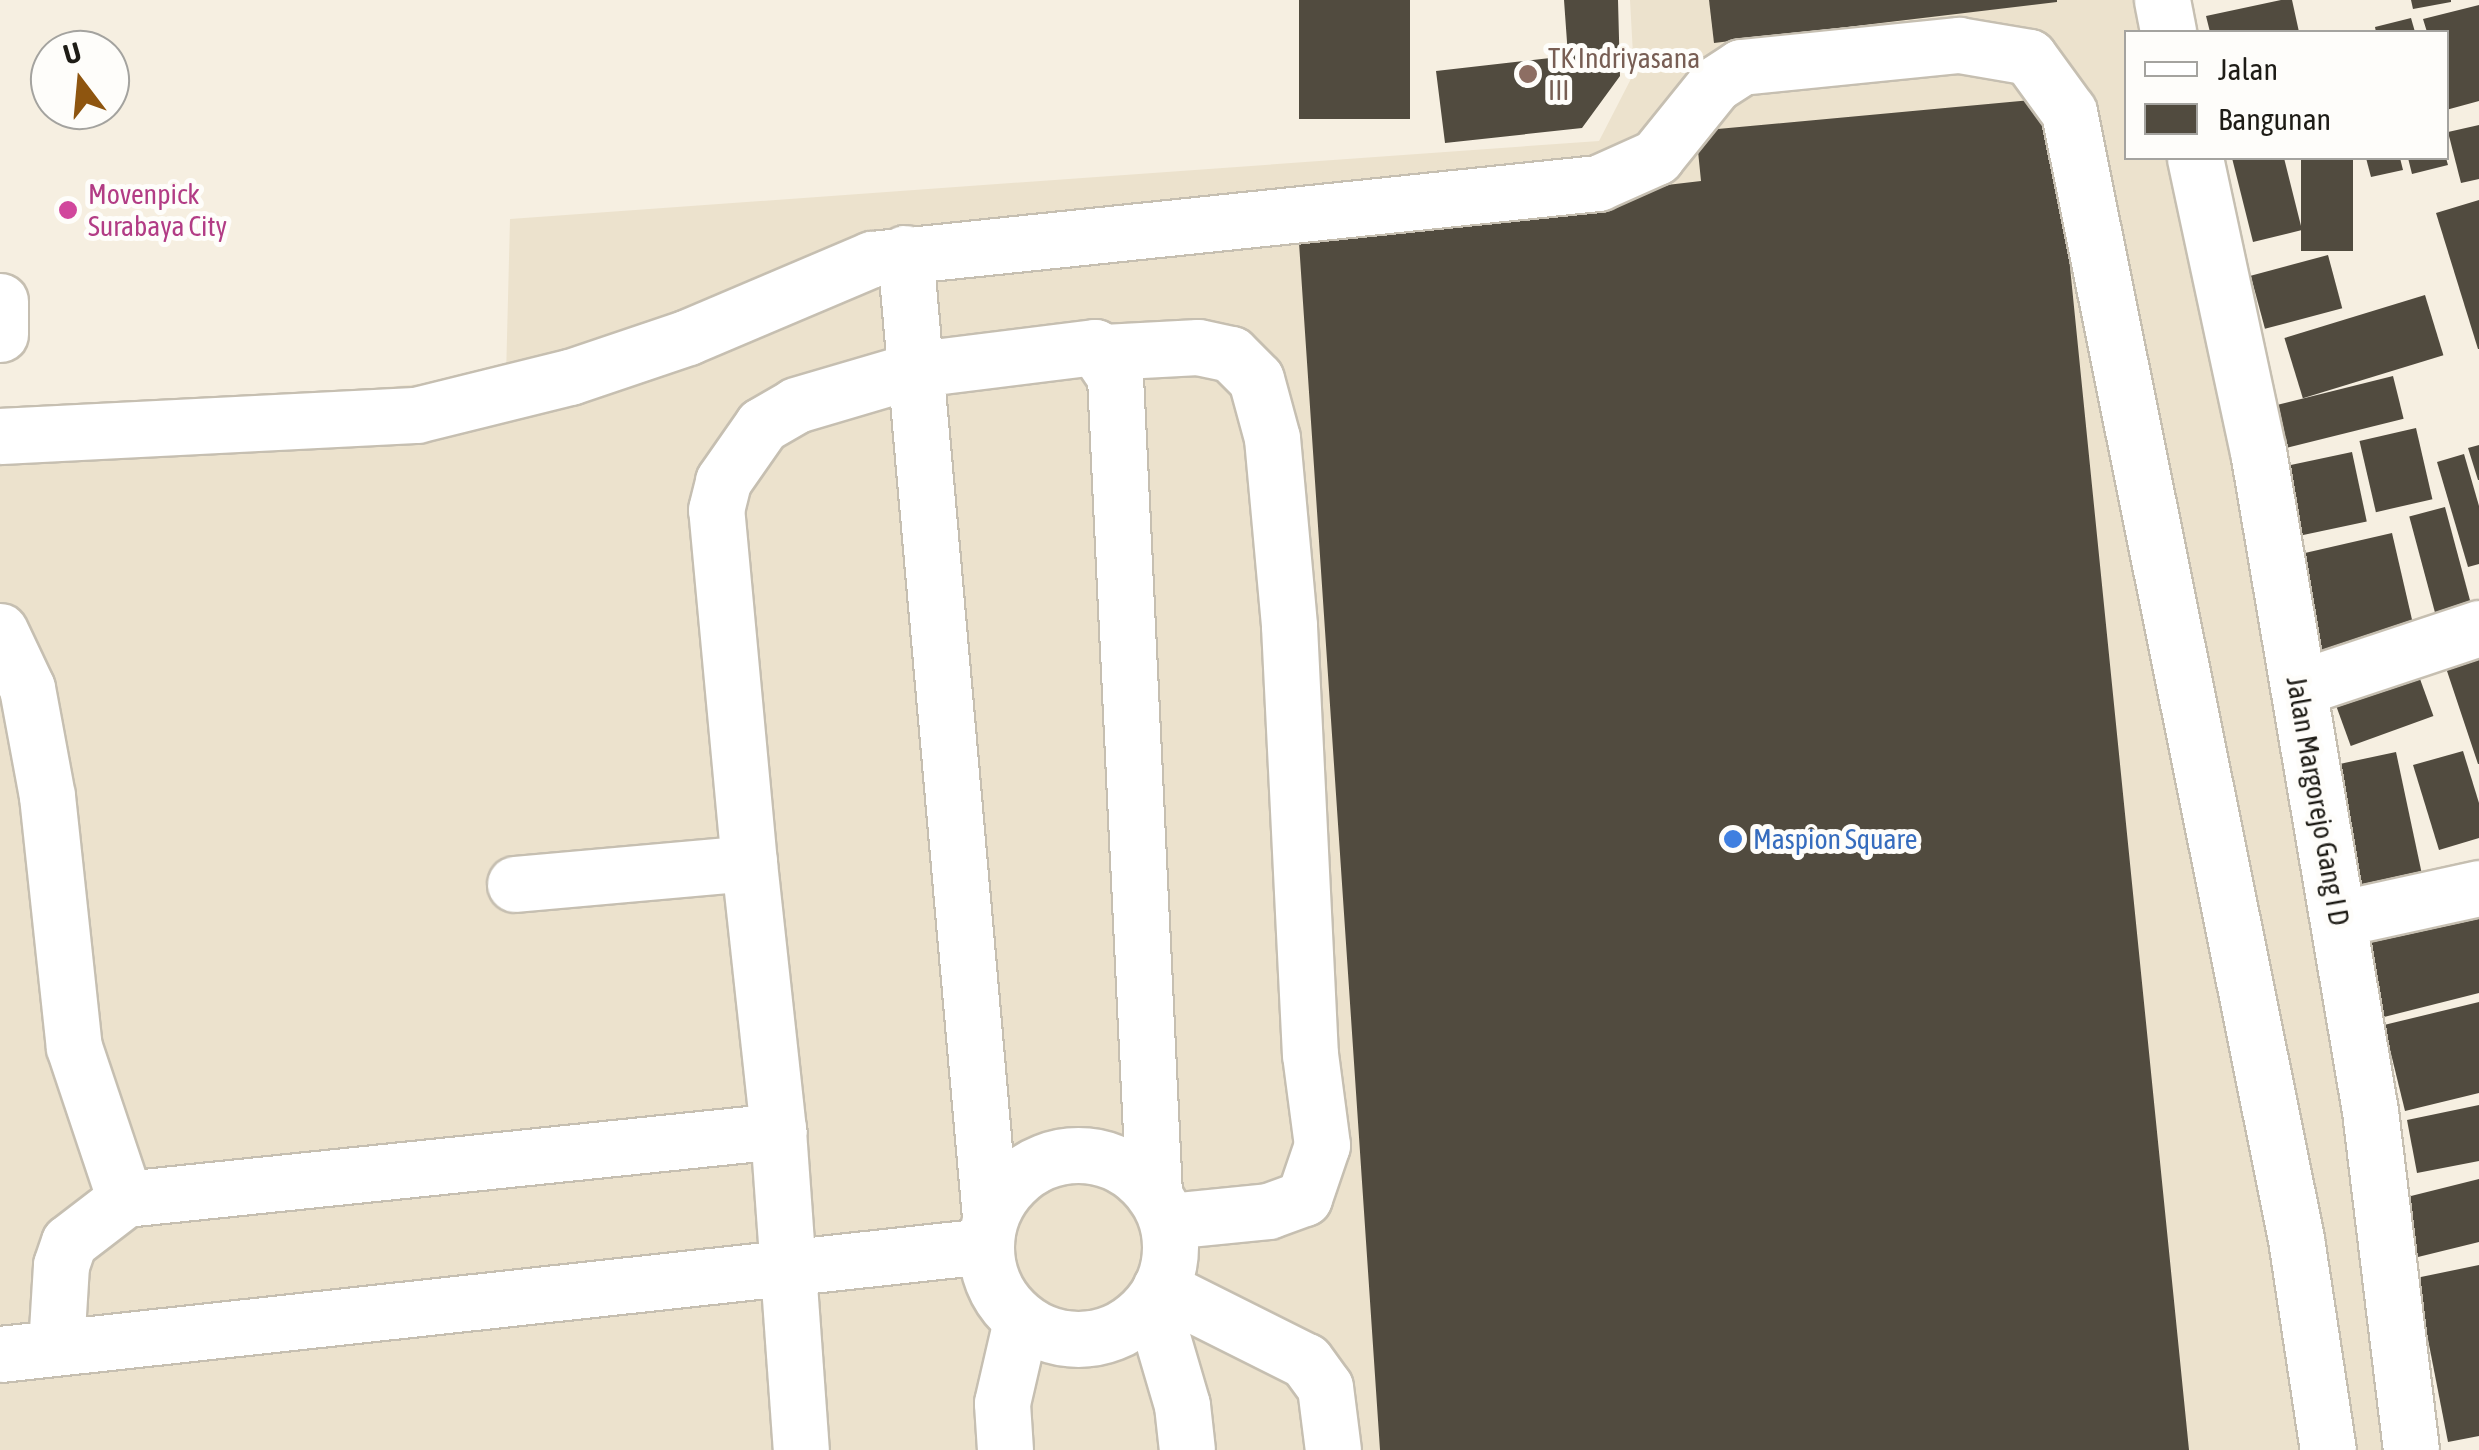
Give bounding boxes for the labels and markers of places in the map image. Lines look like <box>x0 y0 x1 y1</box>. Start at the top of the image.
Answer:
place label: TK Indriyasana III <box>1548 41 1700 107</box>
marker: TK Indriyasana III <box>1517 63 1539 85</box>
place label: Movenpick Surabaya City <box>88 177 227 243</box>
marker: Movenpick Surabaya City <box>57 199 79 221</box>
place label: Maspion Square <box>1753 822 1917 856</box>
marker: Maspion Square <box>1722 828 1744 850</box>

